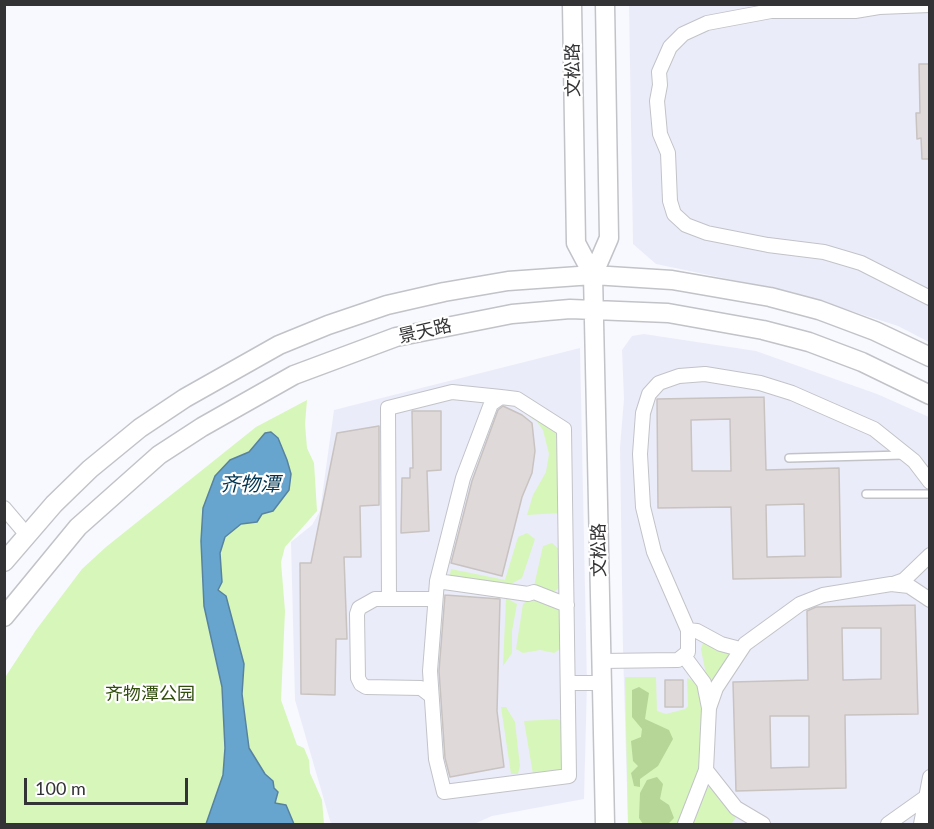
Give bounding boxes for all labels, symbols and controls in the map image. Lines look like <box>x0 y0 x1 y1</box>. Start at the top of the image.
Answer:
street label: 文松路 <box>562 43 584 97</box>
street label: 景天路 <box>396 314 454 348</box>
water label: 齐物潭 <box>220 473 280 497</box>
street label: 文松路 <box>588 523 610 577</box>
park label: 齐物潭公园 <box>105 683 195 705</box>
scale bar <box>27 766 190 804</box>
text: 100 m <box>35 777 86 799</box>

